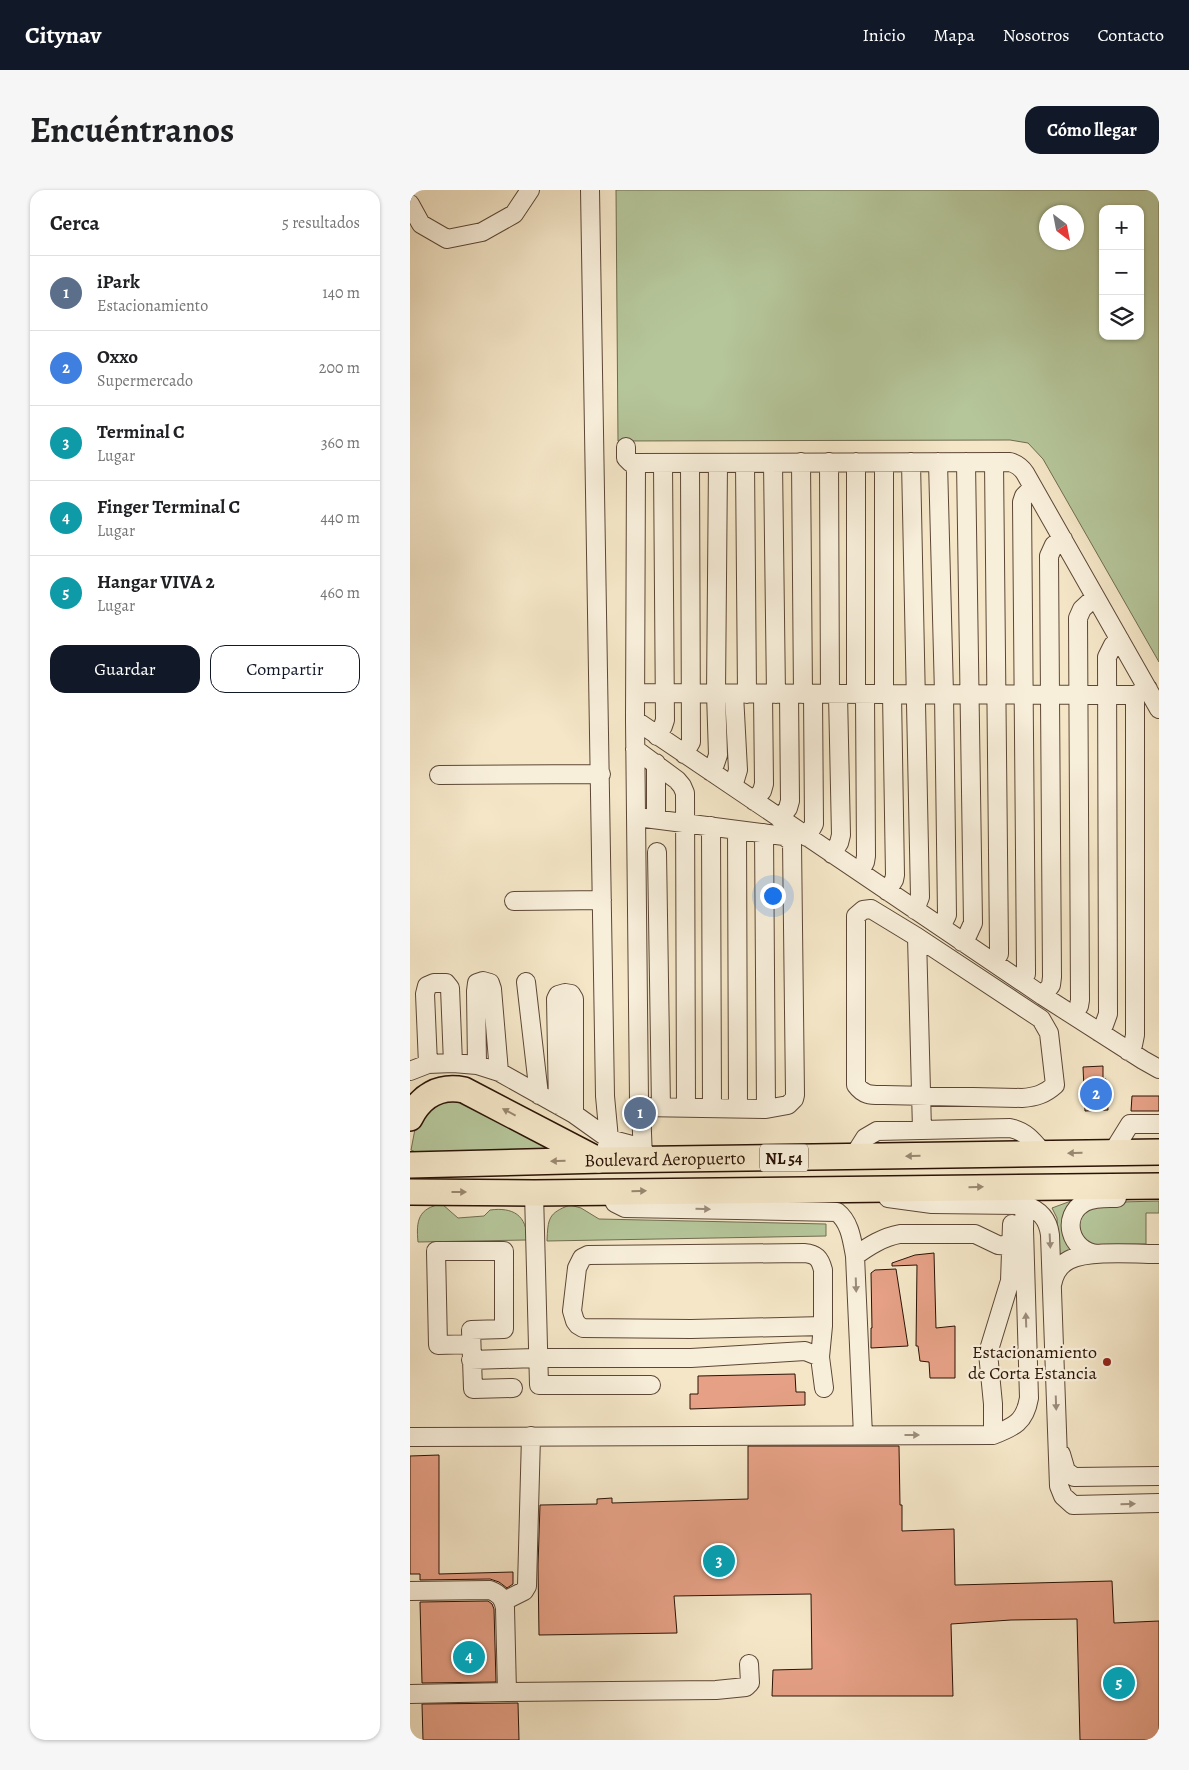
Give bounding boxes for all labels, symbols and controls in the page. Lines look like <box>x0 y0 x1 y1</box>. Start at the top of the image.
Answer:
text: Citynav <box>25 19 101 51</box>
text: Inicio <box>862 23 905 47</box>
text: Mapa <box>933 23 975 47</box>
text: Nosotros <box>1003 23 1069 47</box>
text: Contacto <box>1097 23 1164 47</box>
text: Encuéntranos <box>30 106 234 154</box>
button: Cómo llegar <box>1025 106 1159 154</box>
north arrow <box>1039 205 1084 250</box>
map controls <box>1099 205 1144 340</box>
button: + <box>1099 205 1144 250</box>
text: Cerca <box>50 209 100 237</box>
text: 5 resultados <box>282 212 360 234</box>
button: − <box>1099 250 1144 295</box>
text: iPark <box>97 269 140 295</box>
text: 1 <box>63 282 69 304</box>
text: 140 m <box>322 282 360 304</box>
text: Estacionamiento <box>97 295 208 317</box>
button: layers <box>1099 295 1144 340</box>
text: Oxxo <box>97 344 138 370</box>
text: 2 <box>62 357 70 379</box>
text: 200 m <box>319 357 360 379</box>
text: Supermercado <box>97 370 193 392</box>
text: Terminal C <box>97 419 185 445</box>
text: 3 <box>63 432 69 454</box>
text: 360 m <box>321 432 360 454</box>
text: Lugar <box>97 445 135 467</box>
text: Finger Terminal C <box>97 494 240 520</box>
text: 4 <box>62 507 70 529</box>
text: 440 m <box>320 507 360 529</box>
text: Lugar <box>97 520 135 542</box>
text: Hangar VIVA 2 <box>97 569 215 595</box>
text: 5 <box>63 582 69 604</box>
text: 460 m <box>320 582 360 604</box>
text: Lugar <box>97 595 135 617</box>
button: Guardar <box>50 645 200 693</box>
button: Compartir <box>210 645 360 693</box>
your location <box>760 883 786 909</box>
pin: 2 <box>1080 1075 1112 1113</box>
pin: 1 <box>624 1094 656 1132</box>
one-way arrow <box>502 1108 515 1117</box>
road number: NL 54 <box>760 1144 808 1171</box>
street label: Boulevard Aeropuerto <box>584 1146 746 1172</box>
one-way arrow <box>1067 1150 1083 1158</box>
one-way arrow <box>905 1152 921 1160</box>
one-way arrow <box>550 1157 566 1165</box>
one-way arrow <box>968 1183 984 1191</box>
one-way arrow <box>631 1187 647 1195</box>
one-way arrow <box>451 1188 467 1196</box>
one-way arrow <box>695 1206 711 1214</box>
one-way arrow <box>1046 1233 1054 1249</box>
one-way arrow <box>852 1278 860 1294</box>
one-way arrow <box>1022 1312 1030 1328</box>
place label: Estacionamiento de Corta Estancia <box>968 1340 1098 1385</box>
marker: Estacionamiento de Corta Estancia <box>1101 1356 1113 1368</box>
one-way arrow <box>1052 1395 1060 1411</box>
one-way arrow <box>904 1431 920 1439</box>
one-way arrow <box>1120 1500 1136 1508</box>
pin: 3 <box>703 1542 735 1580</box>
pin: 4 <box>453 1638 485 1676</box>
pin: 5 <box>1103 1664 1135 1702</box>

